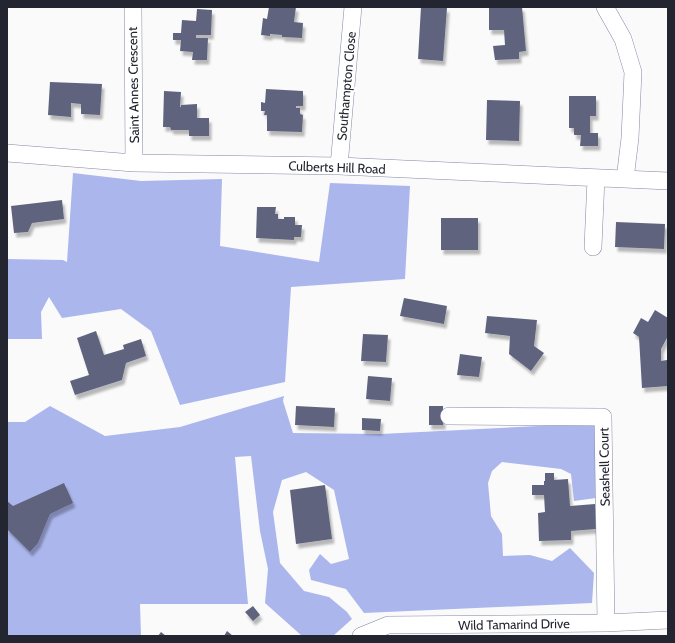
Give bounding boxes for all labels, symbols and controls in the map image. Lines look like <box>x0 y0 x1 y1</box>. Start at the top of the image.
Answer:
street label: Saint Annes Crescent <box>124 26 142 143</box>
street label: Southampton Close <box>333 30 359 141</box>
street label: Culberts Hill Road <box>288 157 386 177</box>
street label: Seashell Court <box>595 427 613 507</box>
street label: Wild Tamarind Drive <box>458 615 570 633</box>

